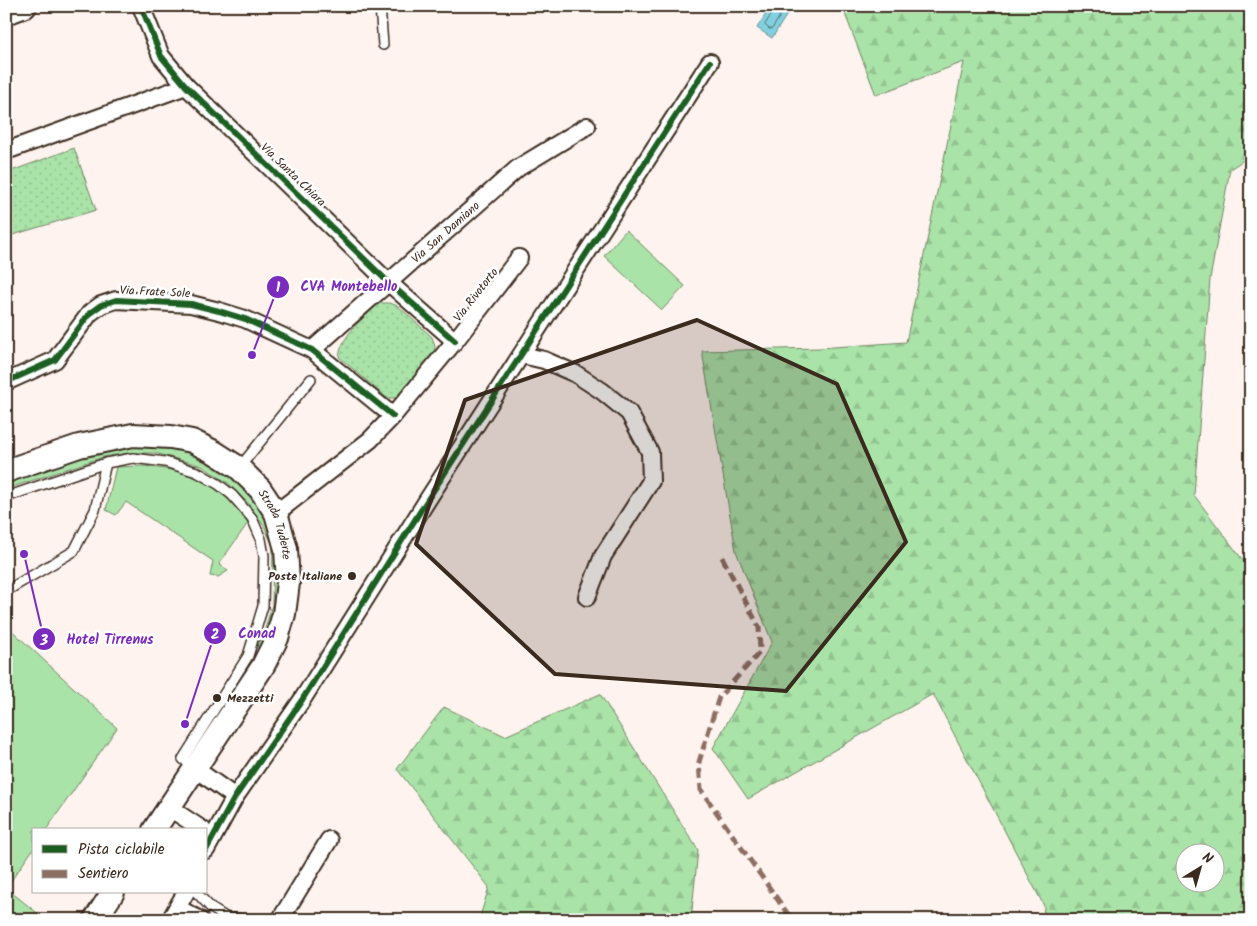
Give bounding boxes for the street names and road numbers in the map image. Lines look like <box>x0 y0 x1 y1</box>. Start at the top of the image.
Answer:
street label: Via Santa Chiara <box>256 139 330 212</box>
street label: Via San Damiano <box>407 196 484 268</box>
street label: Via Rivotorto <box>449 264 503 326</box>
street label: Via Frate Sole <box>119 281 191 303</box>
street label: Strada Tuderte <box>253 485 296 561</box>

